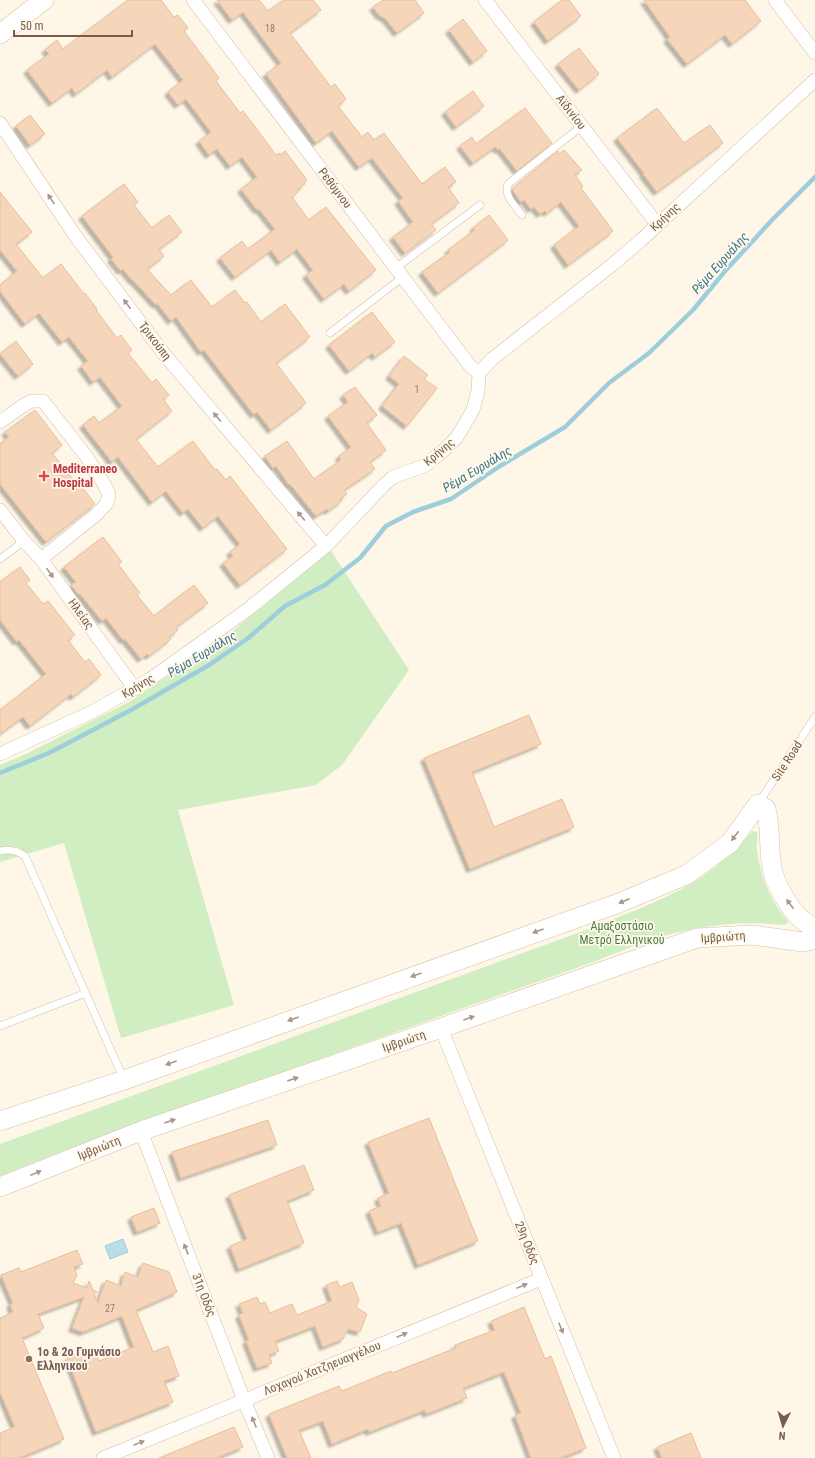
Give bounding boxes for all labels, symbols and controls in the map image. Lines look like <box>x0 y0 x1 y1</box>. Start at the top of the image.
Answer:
scale bar <box>14 12 132 38</box>
text: 50 m <box>20 19 44 33</box>
house number: 18 <box>265 23 275 34</box>
street label: Αϊδινίου <box>553 92 589 132</box>
street label: Ρεθύμνου <box>315 165 355 211</box>
one-way arrow <box>47 194 55 204</box>
street label: Κρήνης <box>647 200 683 234</box>
water label: Ρέμα Ευρυάλης <box>688 229 752 297</box>
one-way arrow <box>123 299 131 310</box>
street label: Τρικούπη <box>136 319 174 363</box>
house number: 1 <box>415 384 419 395</box>
one-way arrow <box>212 411 221 422</box>
street label: Κρήνης <box>421 435 457 469</box>
water label: Ρέμα Ευρυάλης <box>440 443 514 495</box>
place label: Mediterraneo Hospital <box>53 462 117 490</box>
marker: Mediterraneo Hospital <box>38 470 50 482</box>
one-way arrow <box>296 511 305 521</box>
one-way arrow <box>46 568 54 578</box>
street label: Ηλείας <box>65 596 97 632</box>
water label: Ρέμα Ευρυάλης <box>165 628 239 680</box>
street label: Κρήνης <box>119 671 157 701</box>
street label: Site Road <box>769 738 805 784</box>
one-way arrow <box>731 830 739 841</box>
one-way arrow <box>618 898 630 904</box>
one-way arrow <box>786 899 794 910</box>
park label: Αμαξοστάσιο Μετρό Ελληνικού <box>579 919 665 947</box>
street label: Ιμβριώτη <box>700 928 746 946</box>
one-way arrow <box>532 929 544 935</box>
one-way arrow <box>409 973 421 979</box>
one-way arrow <box>464 1015 476 1021</box>
one-way arrow <box>287 1017 299 1023</box>
street label: Ιμβριώτη <box>381 1027 427 1055</box>
one-way arrow <box>165 1060 177 1066</box>
one-way arrow <box>288 1075 300 1081</box>
one-way arrow <box>165 1117 177 1123</box>
street label: Ιμβριώτη <box>76 1133 122 1163</box>
one-way arrow <box>31 1169 43 1175</box>
street label: 29η Οδός <box>512 1219 542 1267</box>
one-way arrow <box>183 1242 189 1254</box>
street label: 31η Οδός <box>189 1271 219 1319</box>
one-way arrow <box>517 1283 529 1289</box>
house number: 27 <box>105 1303 115 1314</box>
one-way arrow <box>559 1322 565 1334</box>
one-way arrow <box>396 1332 408 1339</box>
street label: Λοχαγού Χατζηευαγγέλου <box>261 1338 383 1398</box>
place label: 1ο & 2ο Γυμνάσιο Ελληνικού <box>37 1345 121 1373</box>
marker: 1ο & 2ο Γυμνάσιο Ελληνικού <box>24 1354 34 1364</box>
north arrow <box>763 1406 803 1446</box>
one-way arrow <box>250 1415 256 1427</box>
text: N <box>778 1429 786 1442</box>
one-way arrow <box>134 1440 145 1446</box>

